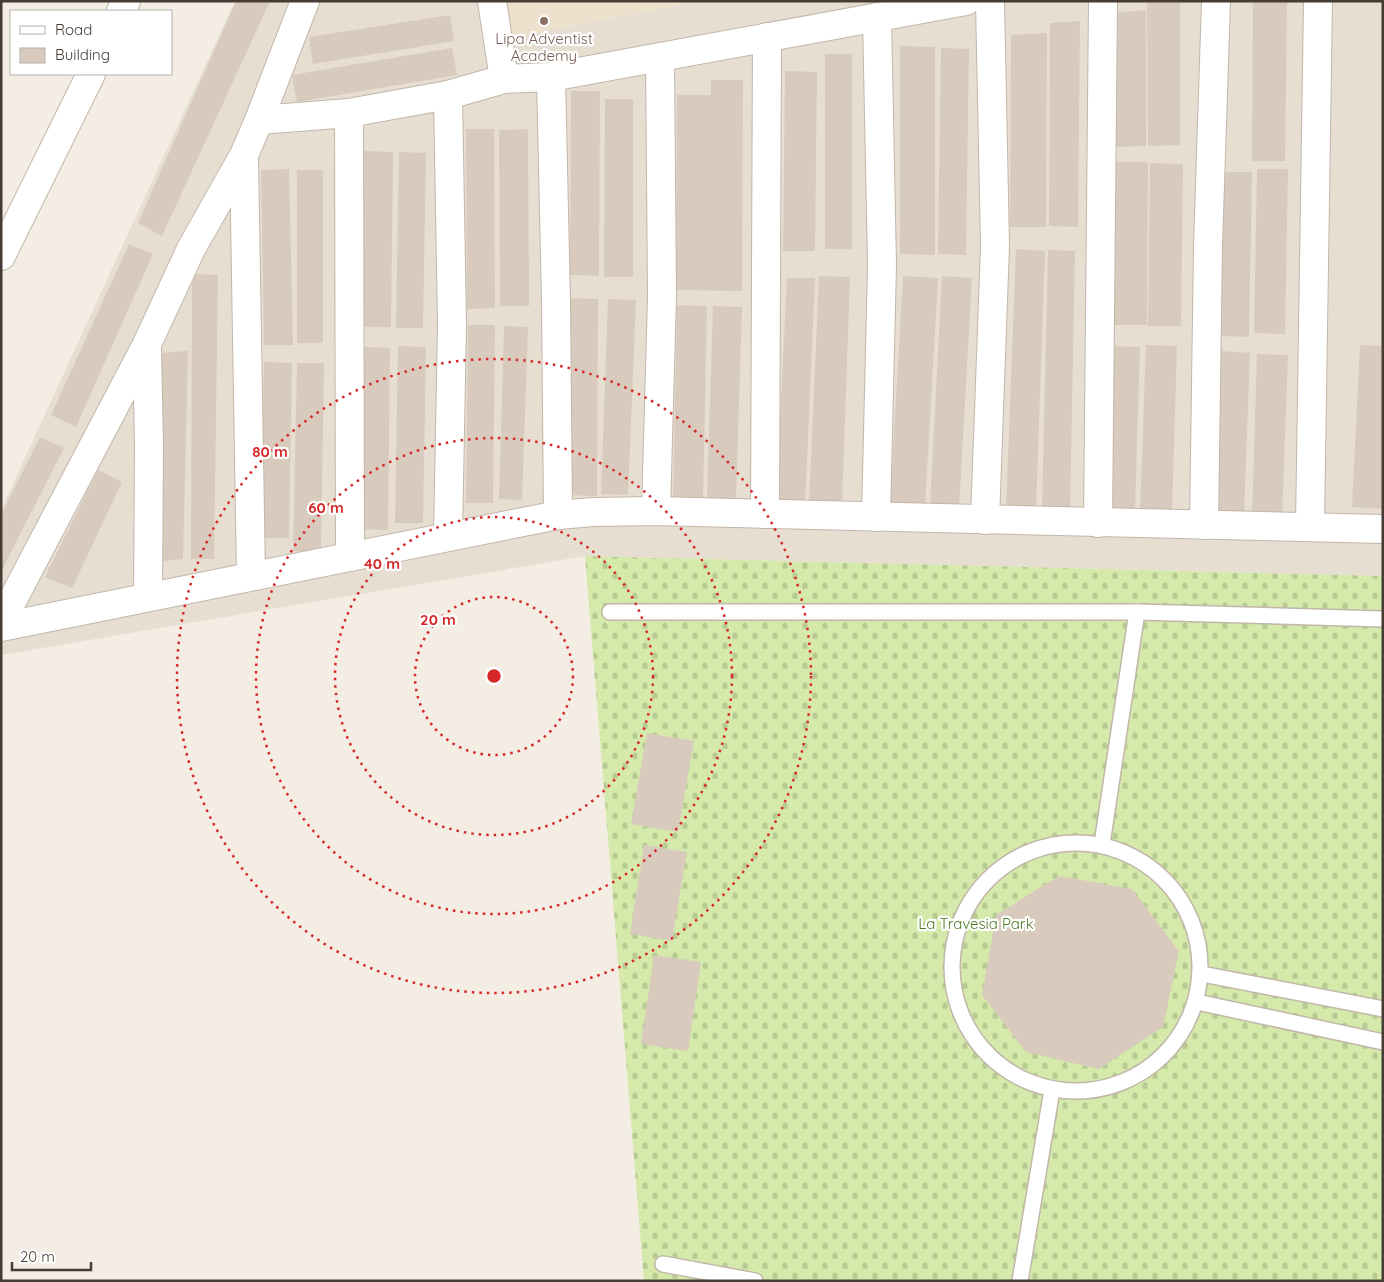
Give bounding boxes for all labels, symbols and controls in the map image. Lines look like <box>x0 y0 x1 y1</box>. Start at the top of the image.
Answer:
legend <box>10 10 172 75</box>
marker: Lipa Adventist Academy <box>538 15 550 27</box>
text: Road <box>55 20 92 39</box>
place label: Lipa Adventist Academy <box>495 29 593 65</box>
text: Building <box>55 45 110 64</box>
text: 80 m <box>252 442 288 461</box>
text: 60 m <box>308 498 344 517</box>
text: 40 m <box>364 554 400 573</box>
text: 20 m <box>420 610 456 629</box>
centre of rings <box>485 667 503 685</box>
park label: La Travesia Park <box>918 914 1034 933</box>
scale bar <box>12 1240 91 1272</box>
text: 20 m <box>20 1247 55 1266</box>

